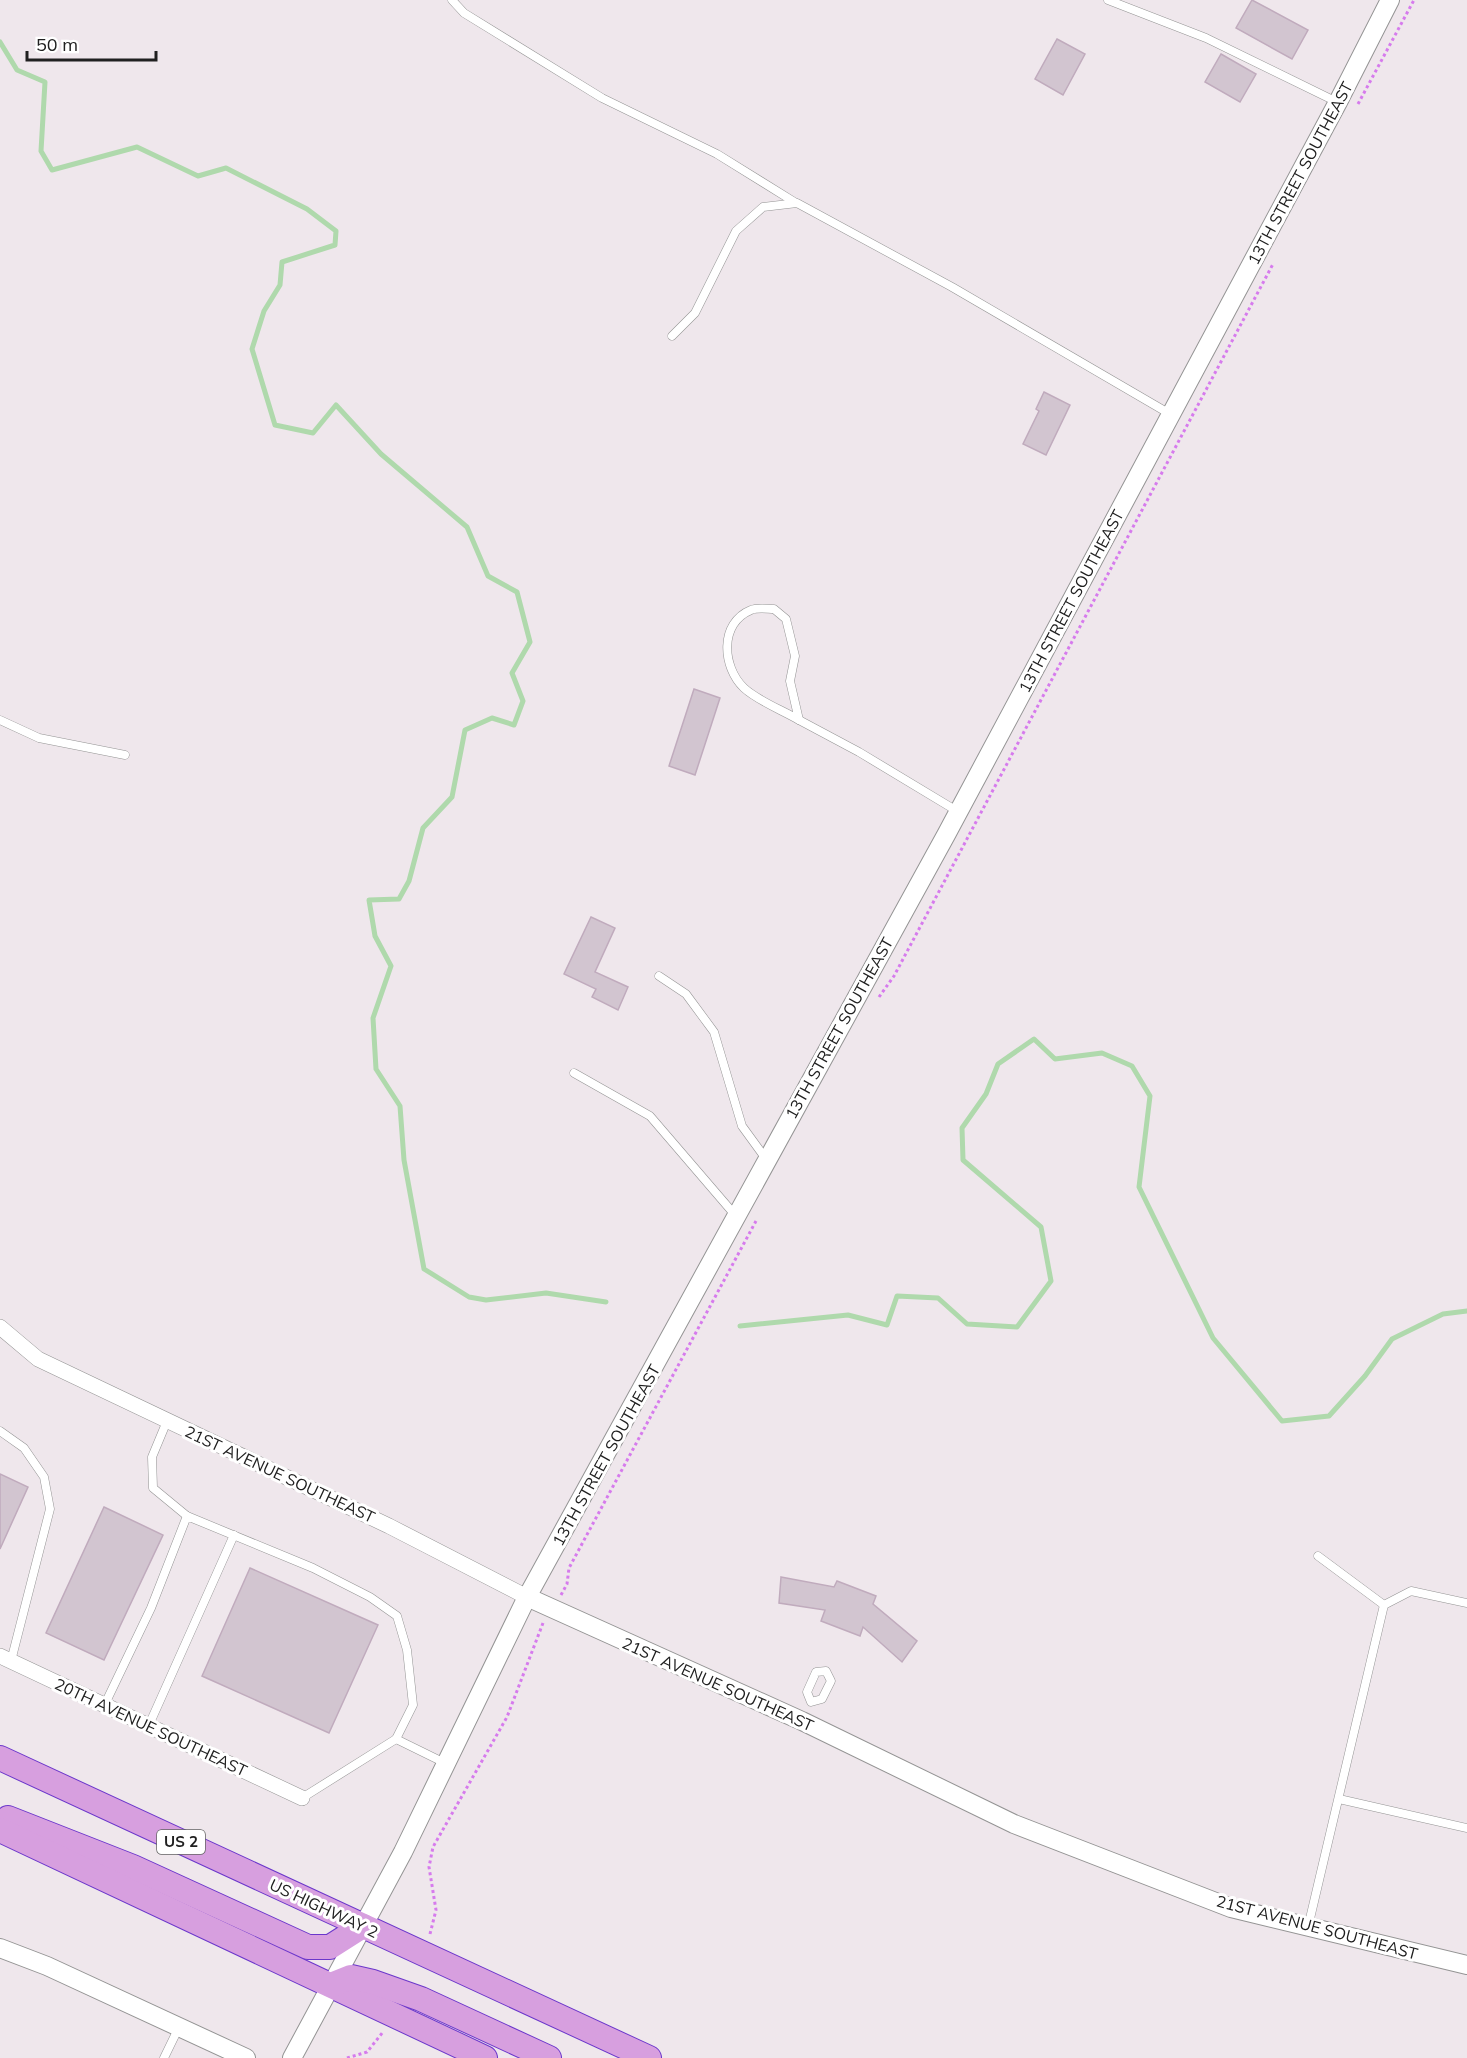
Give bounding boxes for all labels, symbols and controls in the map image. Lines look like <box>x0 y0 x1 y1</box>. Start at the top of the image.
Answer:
scale bar <box>27 24 156 62</box>
text: 50 m <box>36 33 78 56</box>
street label: 13TH STREET SOUTHEAST <box>1243 78 1357 268</box>
street label: 13TH STREET SOUTHEAST <box>1014 506 1128 696</box>
street label: 13TH STREET SOUTHEAST <box>781 933 897 1122</box>
street label: 13TH STREET SOUTHEAST <box>548 1360 664 1549</box>
street label: 21ST AVENUE SOUTHEAST <box>182 1421 379 1527</box>
street label: 21ST AVENUE SOUTHEAST <box>619 1633 817 1735</box>
street label: 20TH AVENUE SOUTHEAST <box>52 1674 251 1781</box>
road number: US 2 <box>157 1830 205 1854</box>
street label: US HIGHWAY 2 <box>267 1874 381 1942</box>
street label: 21ST AVENUE SOUTHEAST <box>1214 1890 1420 1964</box>

